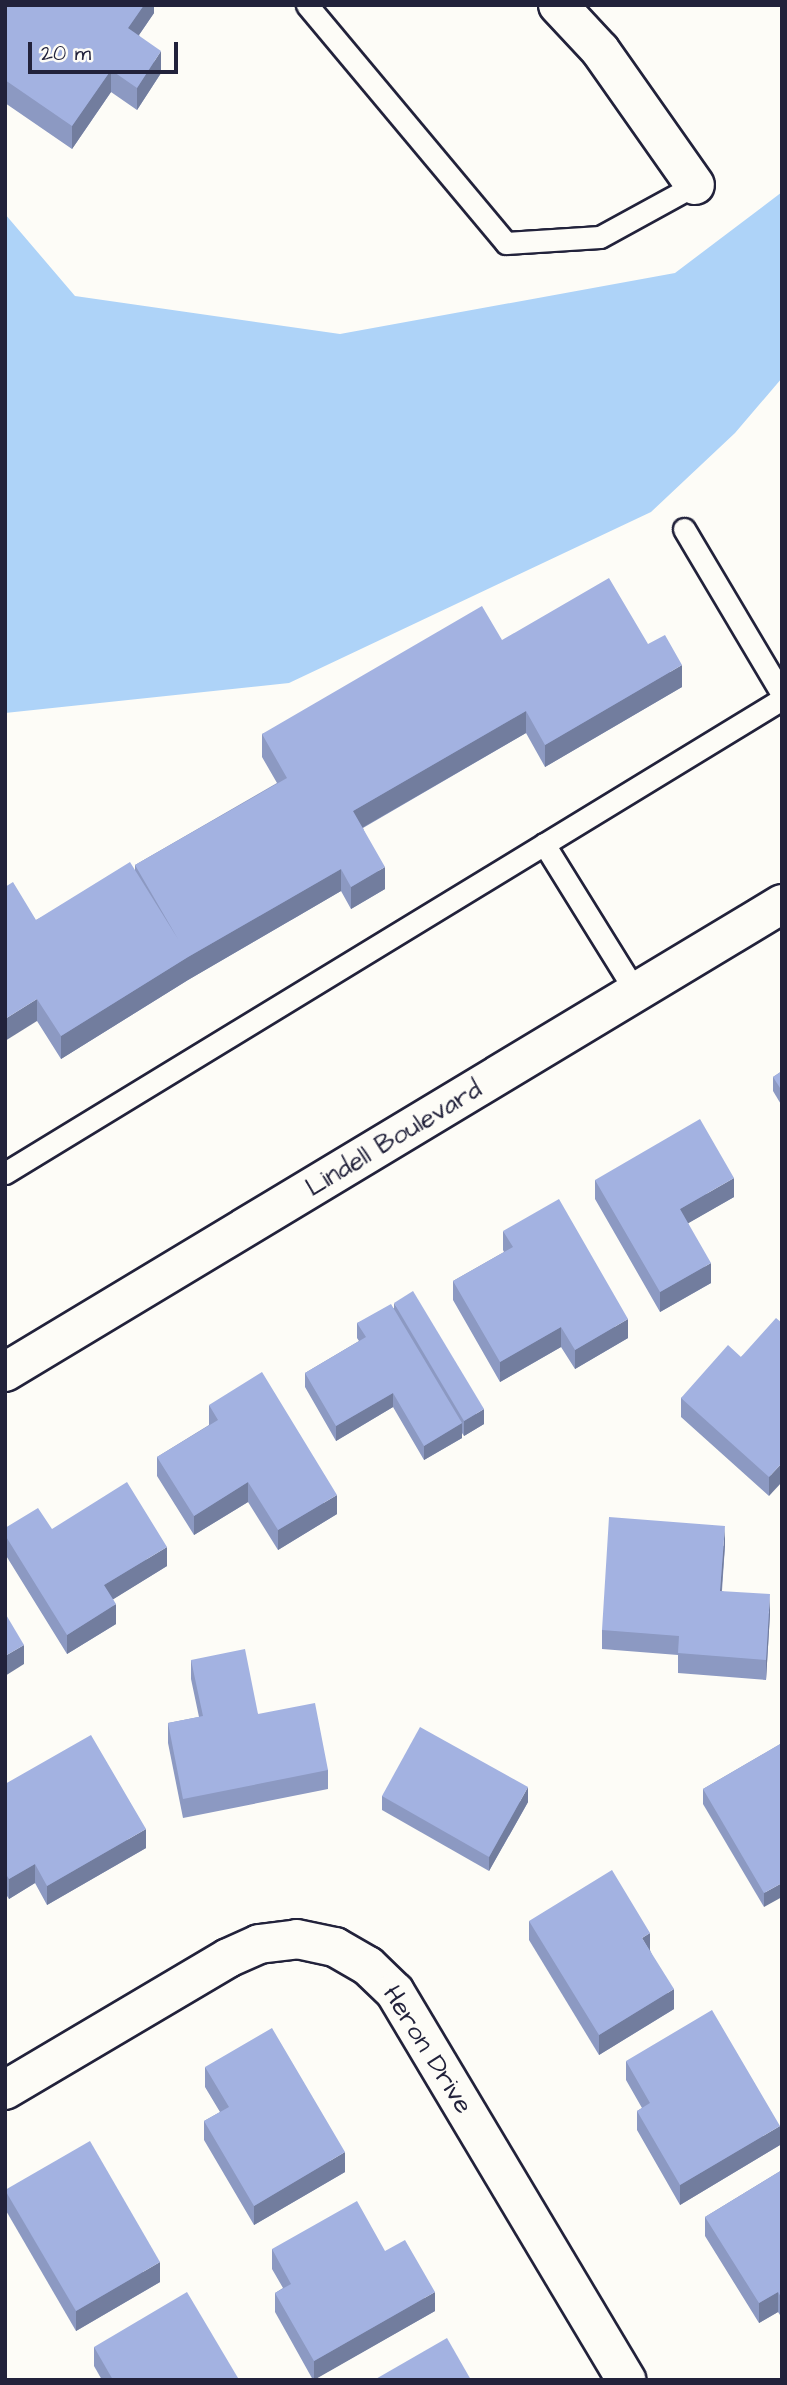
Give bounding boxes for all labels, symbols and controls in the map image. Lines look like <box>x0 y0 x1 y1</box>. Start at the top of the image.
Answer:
scale bar <box>32 28 182 72</box>
text: 20 m <box>41 39 91 68</box>
street label: Lindell Boulevard <box>300 1074 488 1204</box>
street label: Heron Drive <box>375 1980 479 2120</box>

